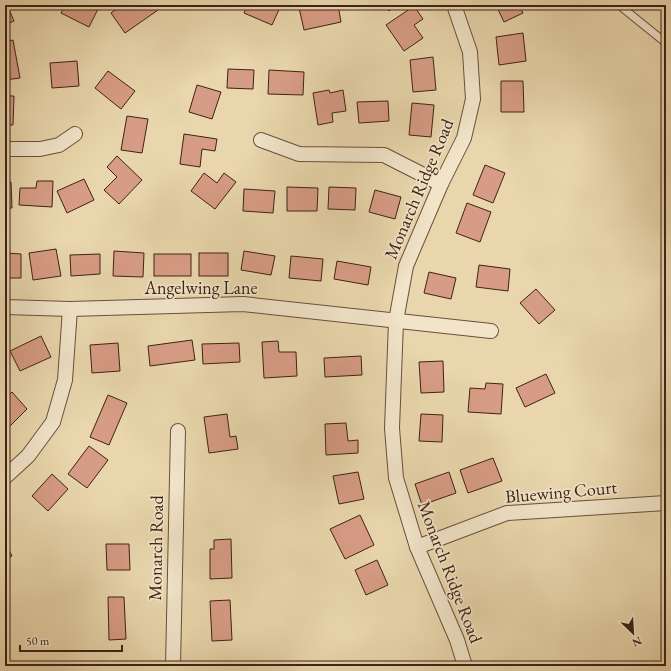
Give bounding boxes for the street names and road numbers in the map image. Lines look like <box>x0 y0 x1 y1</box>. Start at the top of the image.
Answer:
street label: Monarch Ridge Road <box>379 114 459 262</box>
street label: Angelwing Lane <box>143 276 258 299</box>
street label: Bluewing Court <box>504 475 618 508</box>
street label: Monarch Road <box>143 494 168 601</box>
street label: Monarch Ridge Road <box>413 498 488 647</box>

